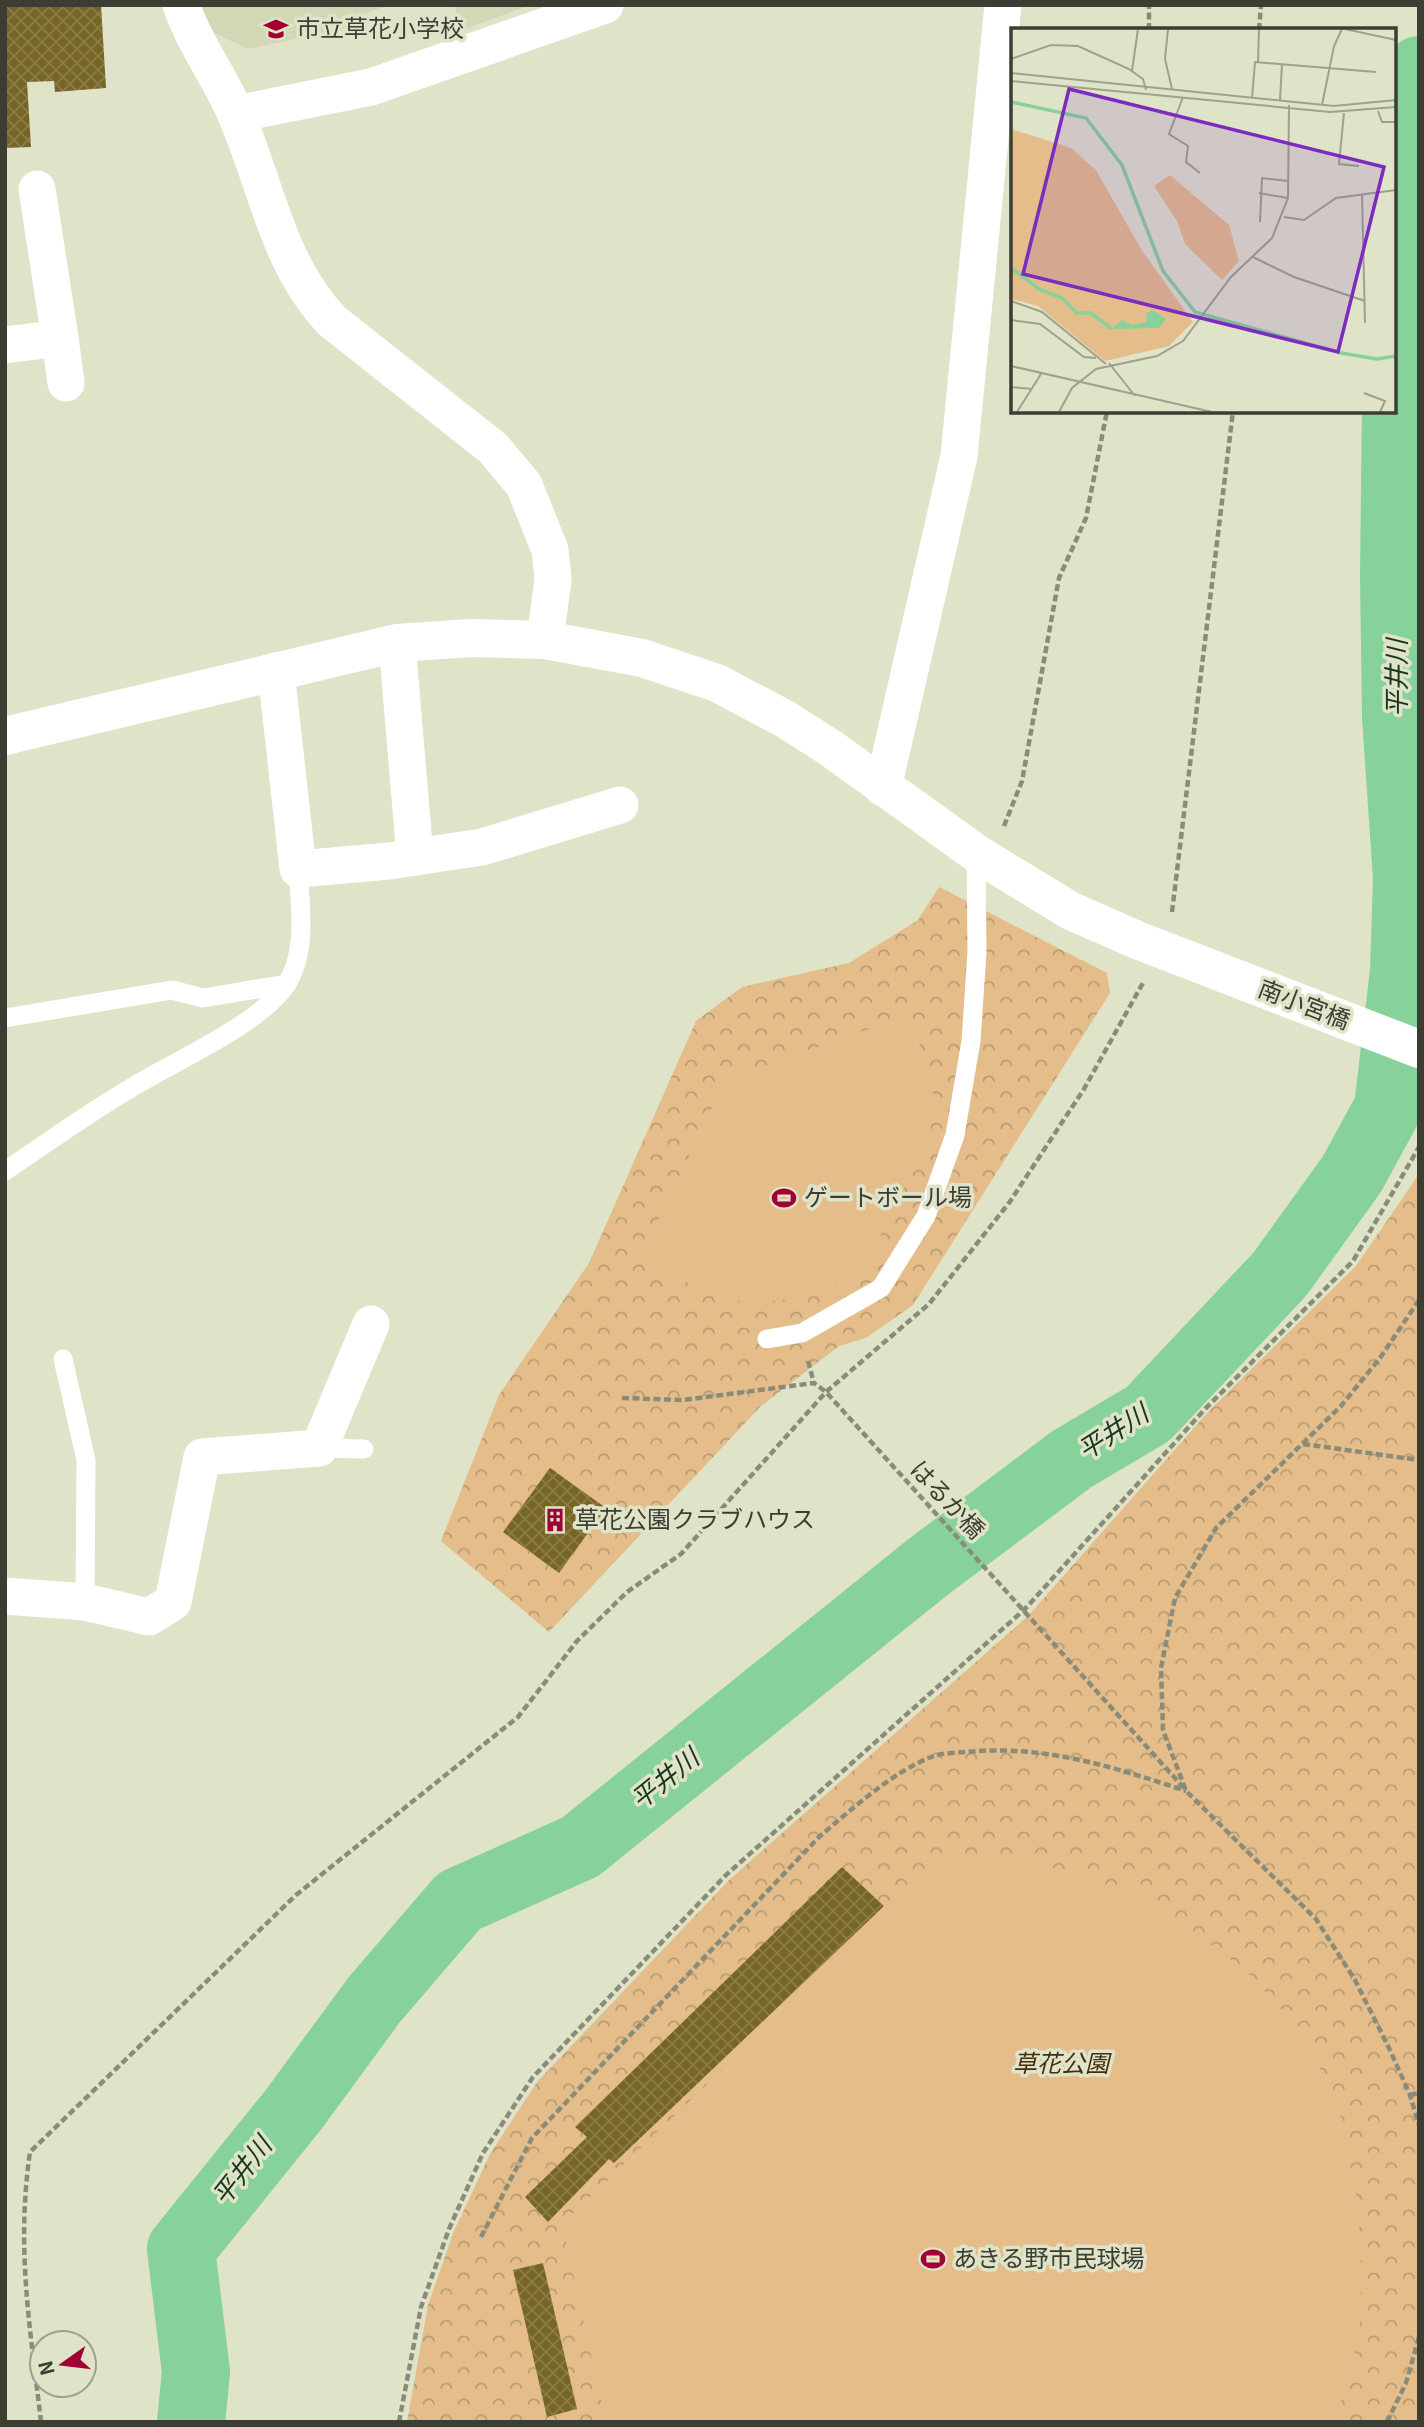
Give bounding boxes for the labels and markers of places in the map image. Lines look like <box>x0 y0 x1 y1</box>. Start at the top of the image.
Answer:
place label: 市立草花小学校 <box>296 9 464 44</box>
school or university icon: 市立草花小学校 <box>262 15 290 43</box>
place label: ゲートボール場 <box>804 1178 972 1213</box>
sports icon: ゲートボール場 <box>770 1184 798 1212</box>
place label: 草花公園クラブハウス <box>575 1500 815 1535</box>
building icon: 草花公園クラブハウス <box>541 1506 569 1534</box>
place label: あきる野市民球場 <box>953 2239 1145 2274</box>
sports icon: あきる野市民球場 <box>919 2245 947 2273</box>

